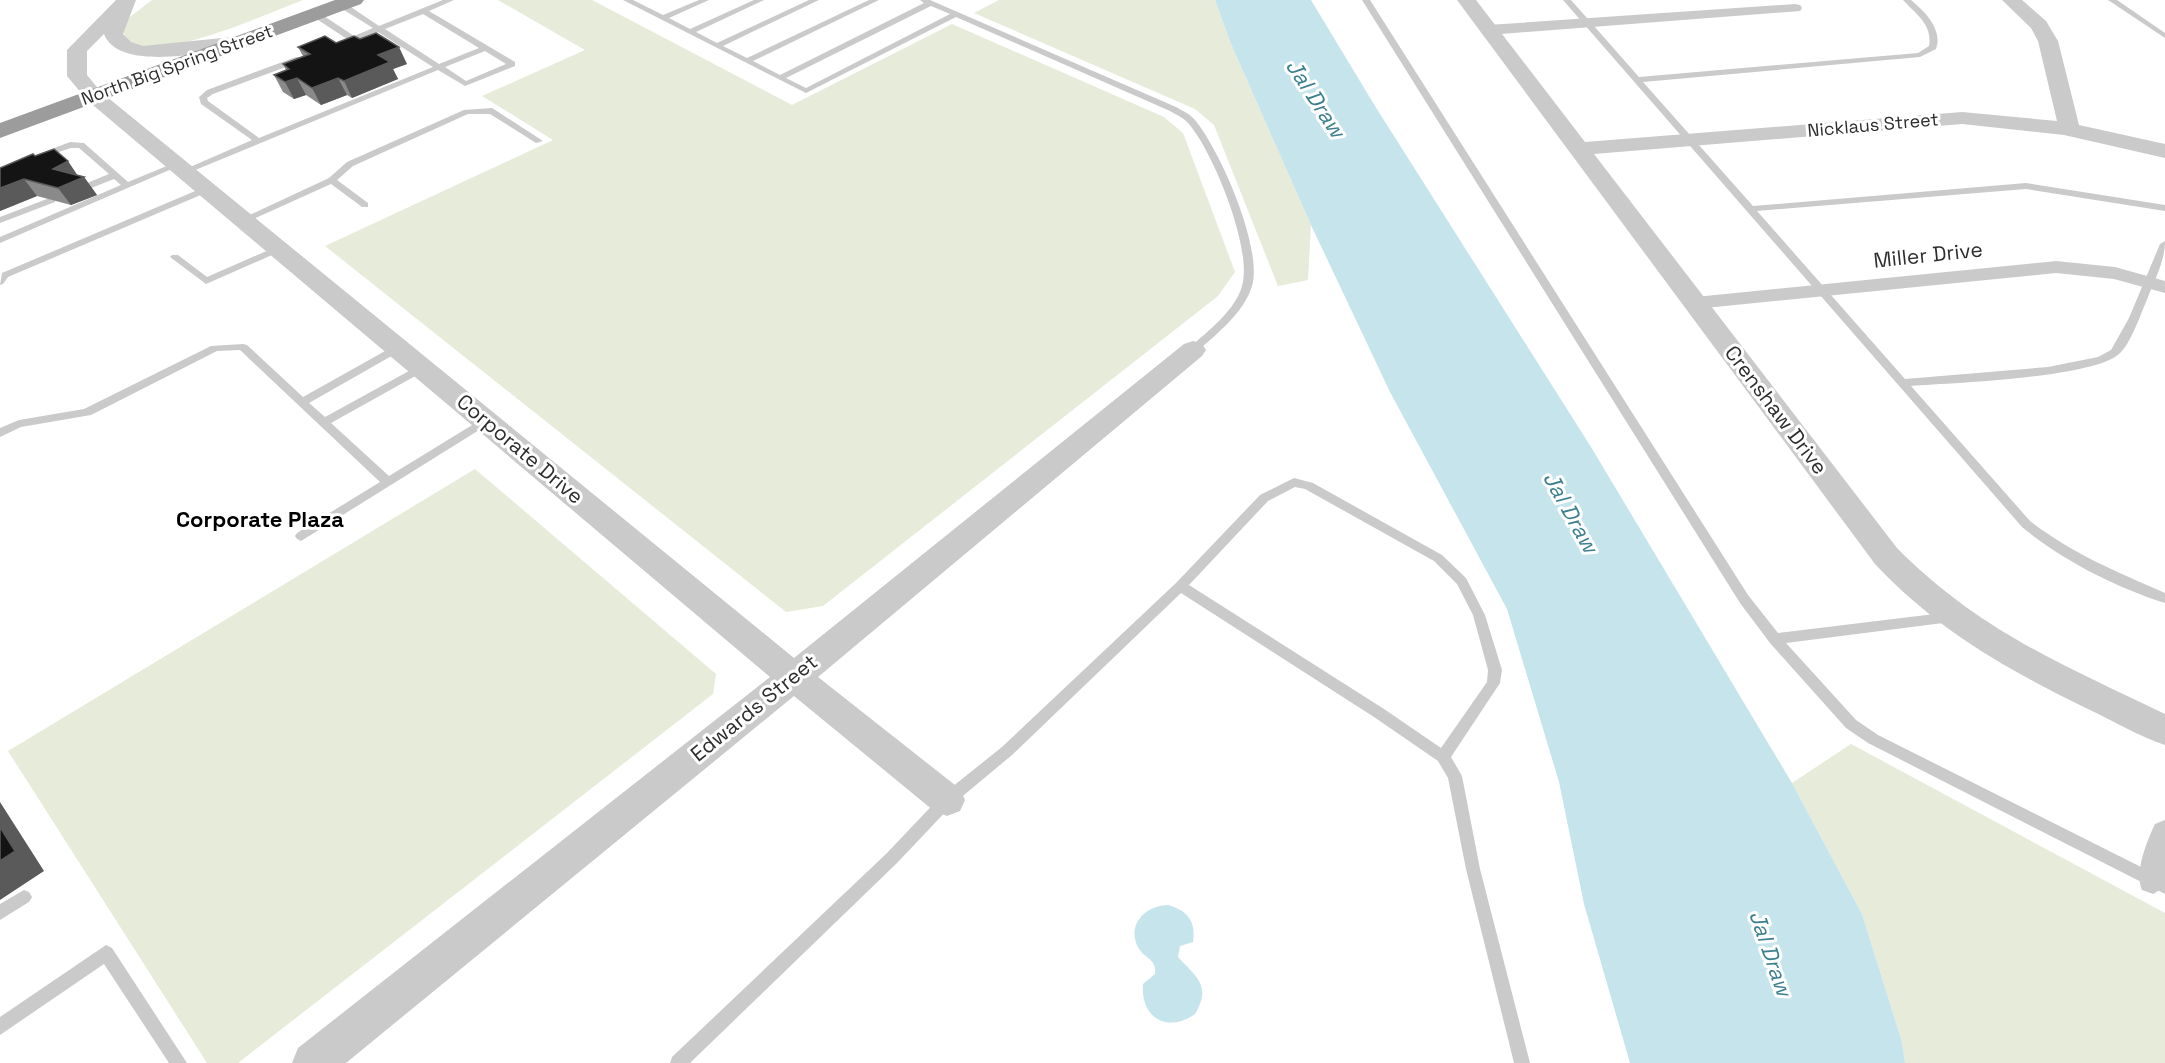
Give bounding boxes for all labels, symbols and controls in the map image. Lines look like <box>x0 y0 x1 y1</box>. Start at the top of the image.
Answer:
street label: North Big Spring Street <box>78 19 276 110</box>
water label: Jal Draw <box>1280 53 1353 145</box>
street label: Nicklaus Street <box>1806 107 1939 142</box>
street label: Miller Drive <box>1872 235 1984 274</box>
street label: Crenshaw Drive <box>1719 340 1834 480</box>
street label: Corporate Drive <box>451 388 589 510</box>
water label: Jal Draw <box>1537 466 1606 560</box>
district label: Corporate Plaza <box>176 505 344 533</box>
street label: Edwards Street <box>685 648 823 767</box>
water label: Jal Draw <box>1743 906 1799 1002</box>

